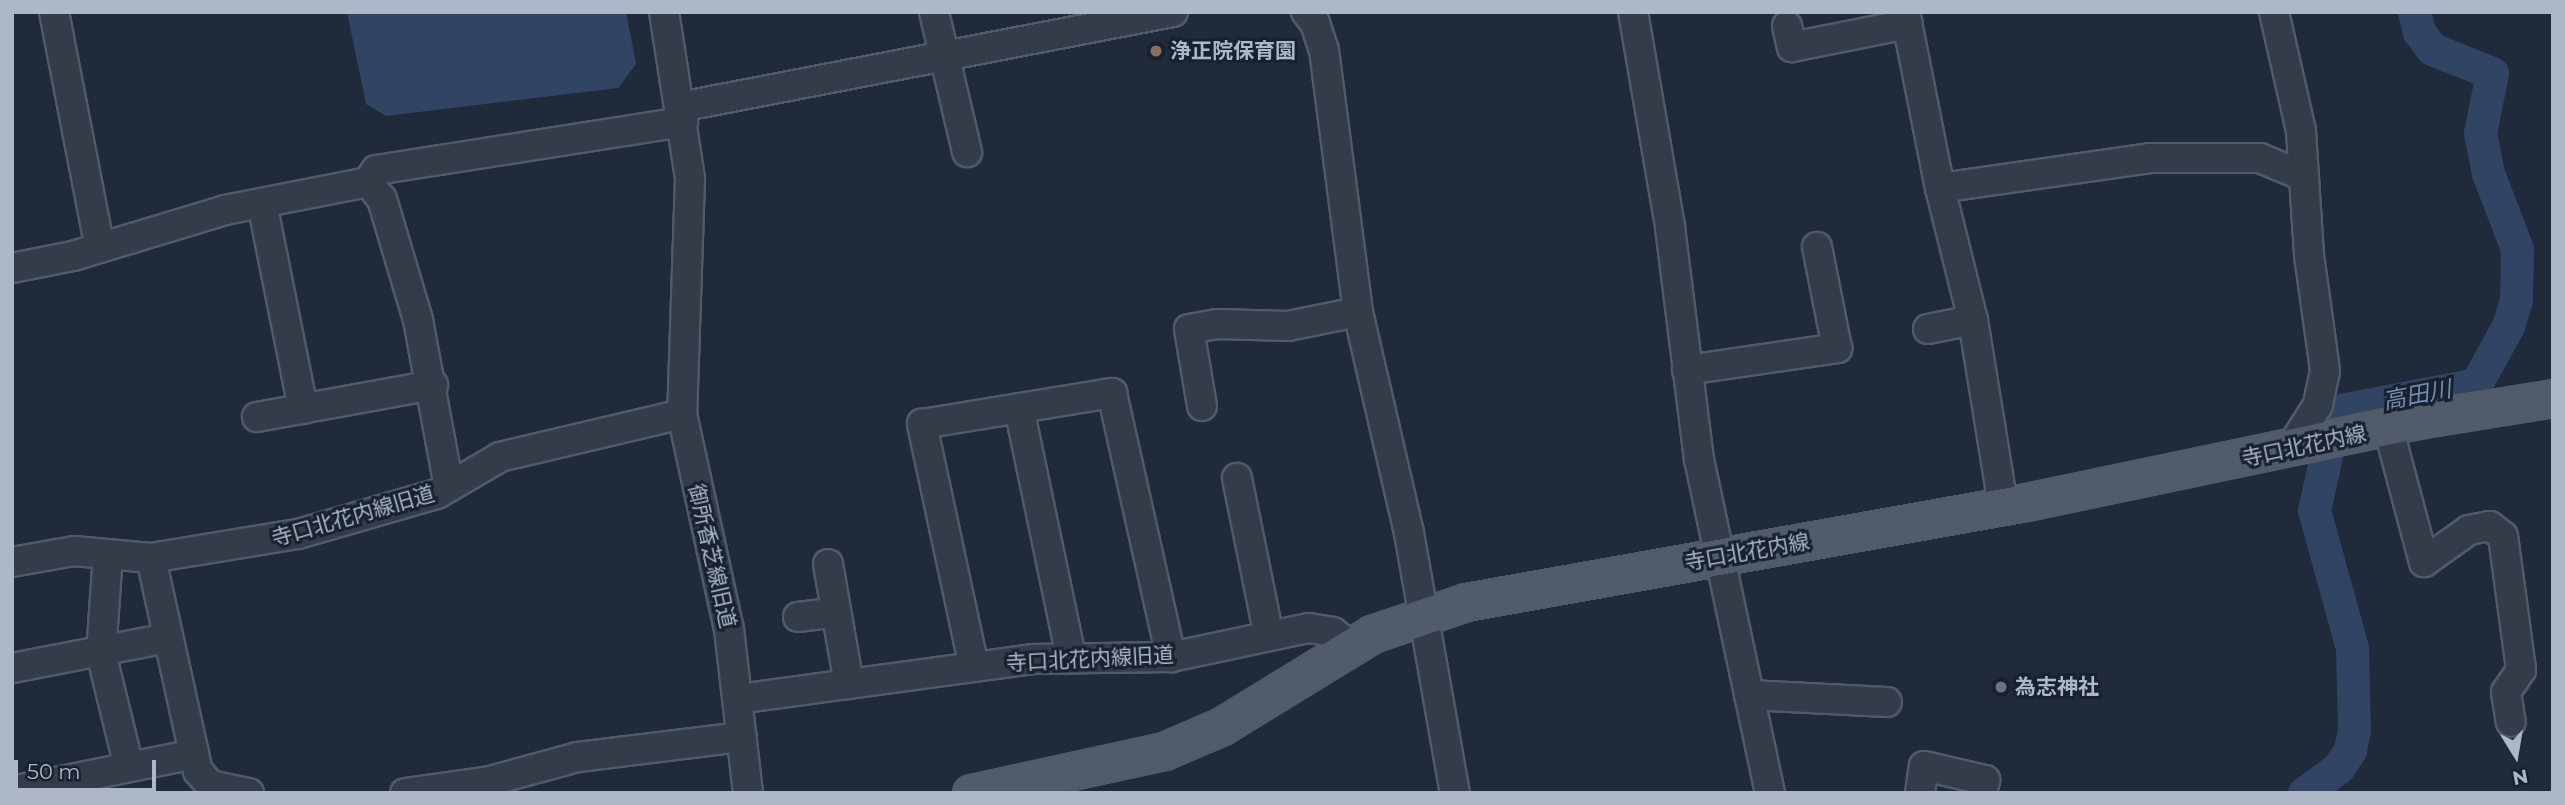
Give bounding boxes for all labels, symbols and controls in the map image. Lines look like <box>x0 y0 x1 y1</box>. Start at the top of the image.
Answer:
place label: 浄正院保育園 <box>1170 38 1296 64</box>
marker: 浄正院保育園 <box>1148 43 1164 59</box>
water label: 高田川 <box>2381 375 2453 415</box>
street label: 寺口北花内線 <box>2240 421 2368 471</box>
street label: 寺口北花内線旧道 <box>269 481 437 551</box>
street label: 御所香芝線旧道 <box>683 482 741 630</box>
street label: 寺口北花内線 <box>1683 529 1811 575</box>
street label: 寺口北花内線旧道 <box>1005 642 1175 676</box>
place label: 為志神社 <box>2015 674 2099 700</box>
marker: 為志神社 <box>1993 679 2009 695</box>
north arrow <box>2481 721 2551 791</box>
scale bar <box>18 746 159 790</box>
text: 50 m <box>27 759 81 784</box>
text: N <box>2510 764 2530 790</box>

